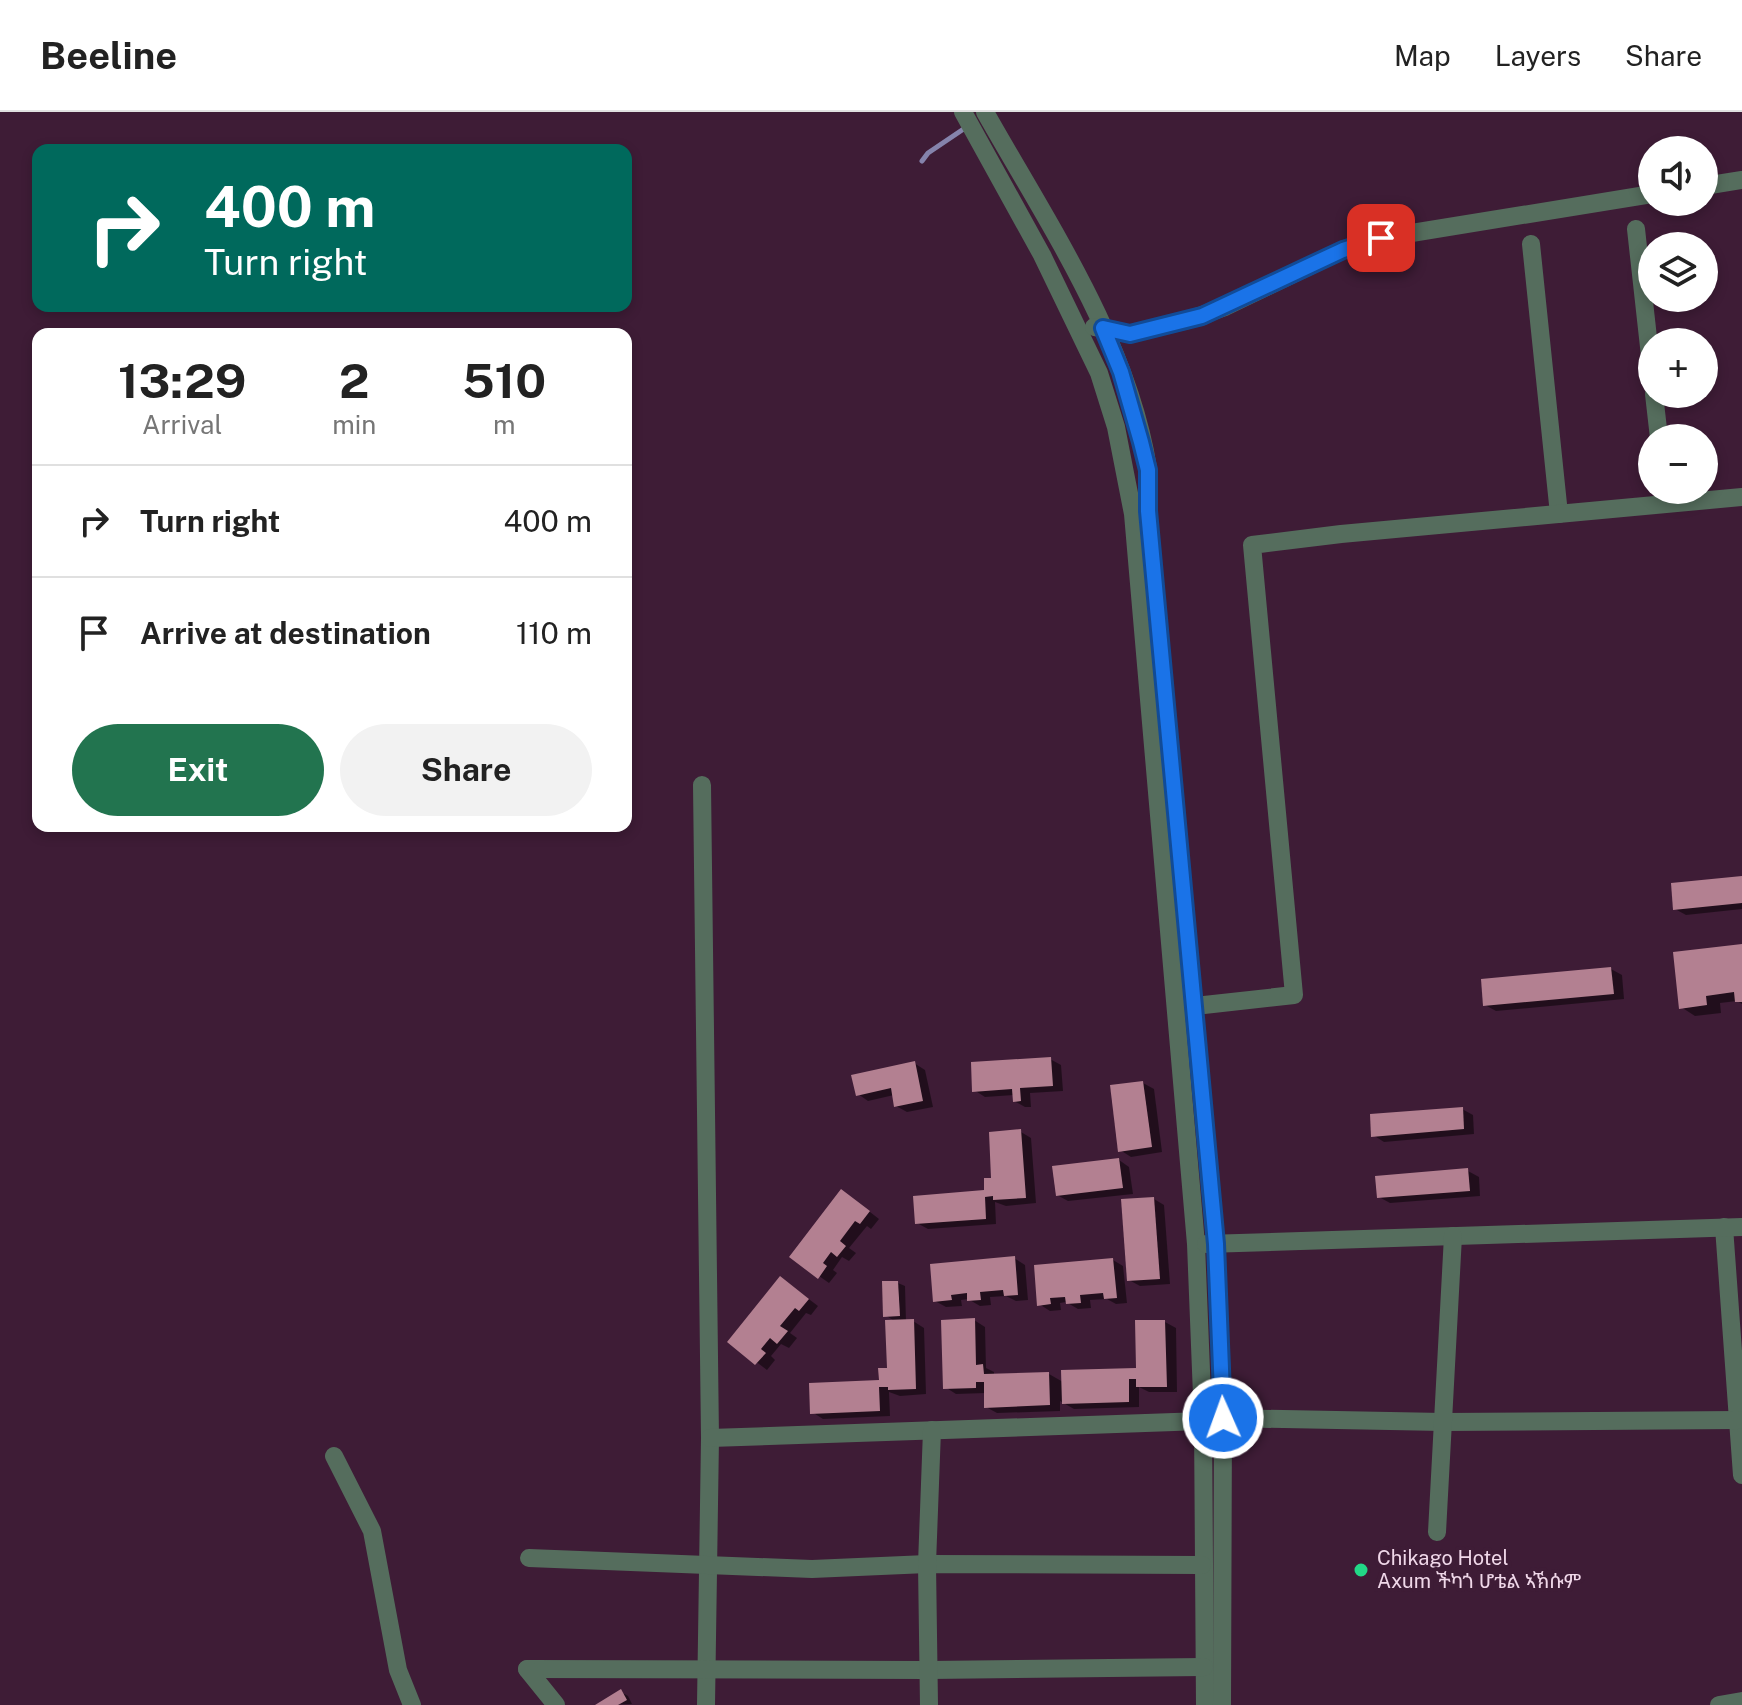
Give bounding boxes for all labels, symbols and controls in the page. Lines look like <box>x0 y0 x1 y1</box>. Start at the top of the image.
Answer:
text: Beeline <box>40 33 177 78</box>
text: Map <box>1394 39 1451 72</box>
text: Layers <box>1495 39 1581 72</box>
text: Share <box>1625 39 1702 72</box>
map controls <box>1638 136 1718 504</box>
button: sound <box>1638 136 1718 216</box>
text: 400 m <box>204 174 376 240</box>
icon: right <box>72 176 176 280</box>
pin <box>1347 204 1415 272</box>
icon: arrive <box>1359 216 1403 260</box>
button: layers <box>1638 232 1718 312</box>
text: Turn right <box>204 241 367 283</box>
button: + <box>1638 328 1718 408</box>
text: 13:29 <box>118 352 246 409</box>
text: 2 <box>339 352 370 409</box>
text: 510 <box>462 352 546 409</box>
text: Arrival <box>142 409 222 440</box>
text: min <box>332 409 376 440</box>
text: m <box>493 409 515 440</box>
button: − <box>1638 424 1718 504</box>
icon: right <box>72 499 116 543</box>
text: Turn right <box>140 503 280 539</box>
text: 400 m <box>503 503 592 539</box>
icon: arrive <box>72 611 116 655</box>
text: Arrive at destination <box>140 615 431 651</box>
text: 110 m <box>516 615 592 651</box>
button: Exit <box>72 724 324 816</box>
button: Share <box>340 724 592 816</box>
position arrow <box>1181 1376 1265 1460</box>
place label: Chikago Hotel Axum ችካጎ ሆቴል ኣኽሱም <box>1377 1546 1581 1593</box>
marker: Chikago Hotel Axum ችካጎ ሆቴል ኣኽሱም <box>1352 1561 1370 1579</box>

